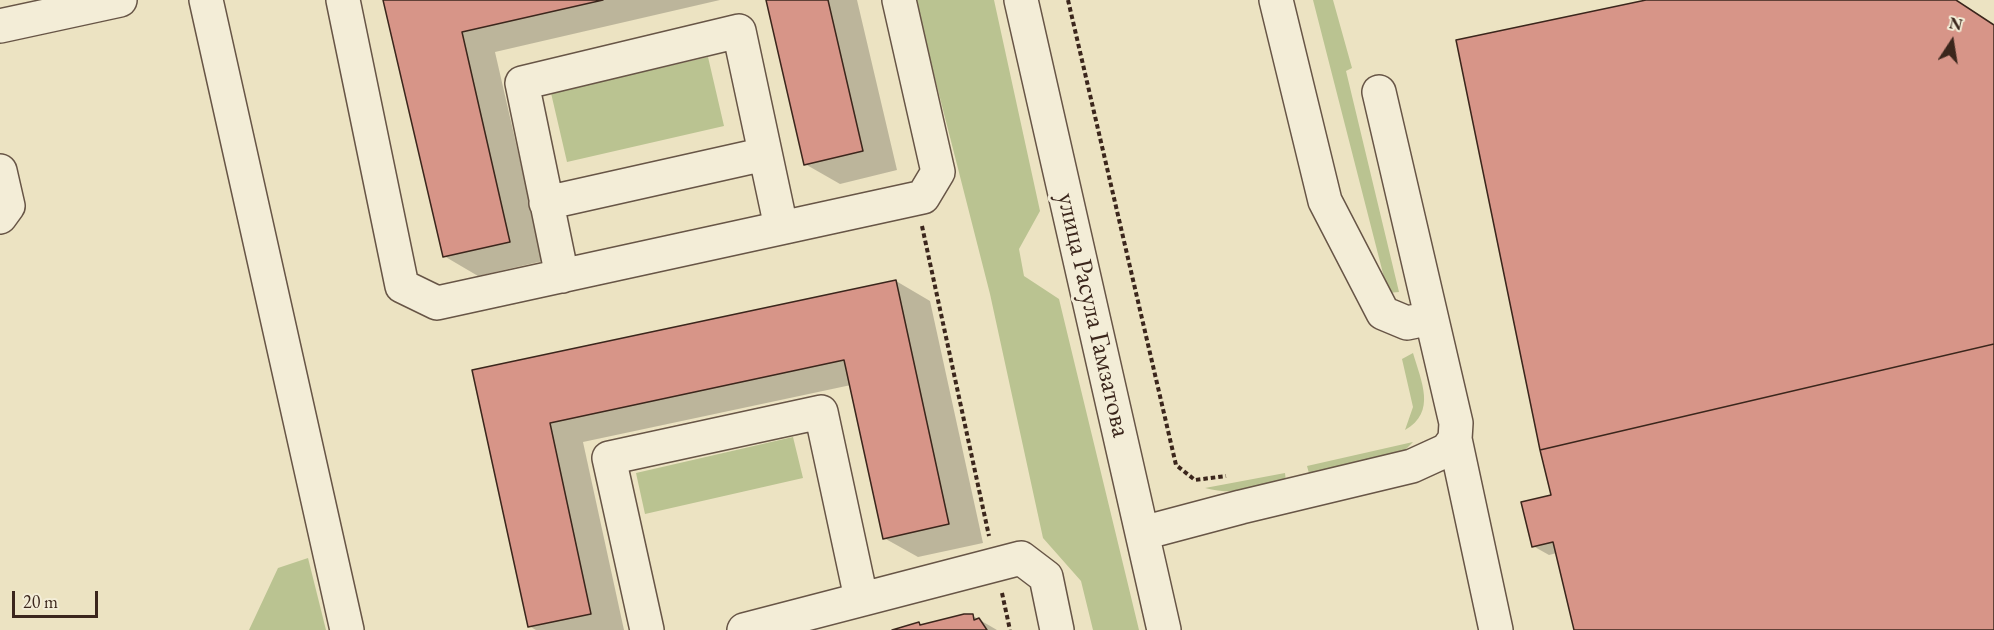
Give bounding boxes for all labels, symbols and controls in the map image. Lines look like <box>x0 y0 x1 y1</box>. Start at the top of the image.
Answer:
north arrow <box>1922 12 1982 72</box>
text: N <box>1947 12 1964 36</box>
street label: улица Расула Гамзатова <box>1049 190 1137 440</box>
scale bar <box>15 579 100 617</box>
text: 20 m <box>23 590 58 613</box>

